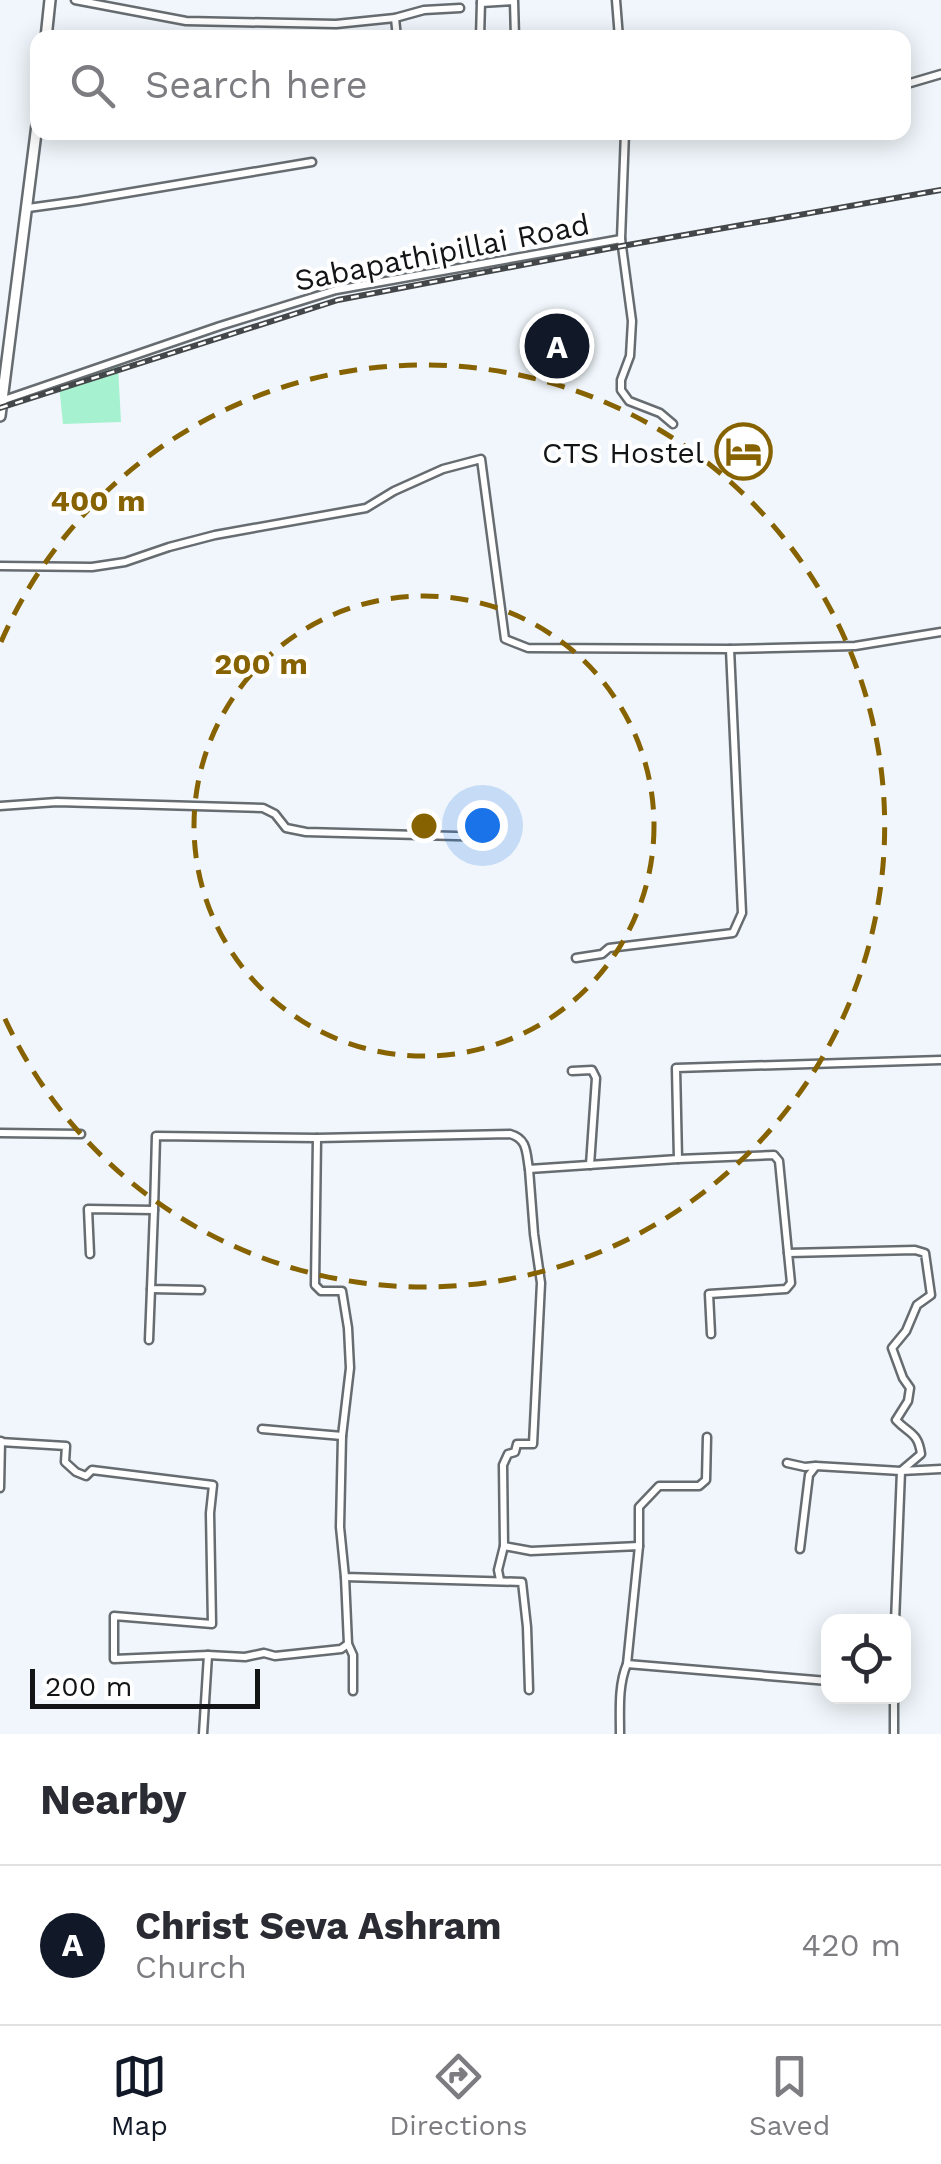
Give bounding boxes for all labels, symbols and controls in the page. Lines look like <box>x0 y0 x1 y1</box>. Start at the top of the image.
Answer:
search box <box>30 30 911 140</box>
icon: search <box>65 58 120 113</box>
text: Search here <box>145 63 368 107</box>
street label: Sabapathipillai Road <box>292 206 592 298</box>
pin: A <box>524 308 590 384</box>
hotel icon: CTS Hostel <box>713 422 773 482</box>
place label: CTS Hostel <box>542 435 704 470</box>
text: 400 m <box>51 483 145 518</box>
text: 200 m <box>214 646 308 681</box>
your location <box>457 800 508 851</box>
centre of rings <box>406 808 442 844</box>
map controls <box>821 1614 911 1704</box>
button: locate <box>821 1614 911 1704</box>
scale bar <box>30 1664 260 1708</box>
text: 200 m <box>45 1670 132 1703</box>
text: Nearby <box>40 1775 187 1824</box>
text: Christ Seva Ashram <box>135 1904 501 1948</box>
text: A <box>62 1926 83 1964</box>
text: 420 m <box>801 1926 901 1964</box>
text: Church <box>135 1948 247 1986</box>
tab: Map <box>111 2049 168 2142</box>
tab: Directions <box>389 2049 528 2142</box>
tab: Saved <box>749 2049 830 2142</box>

